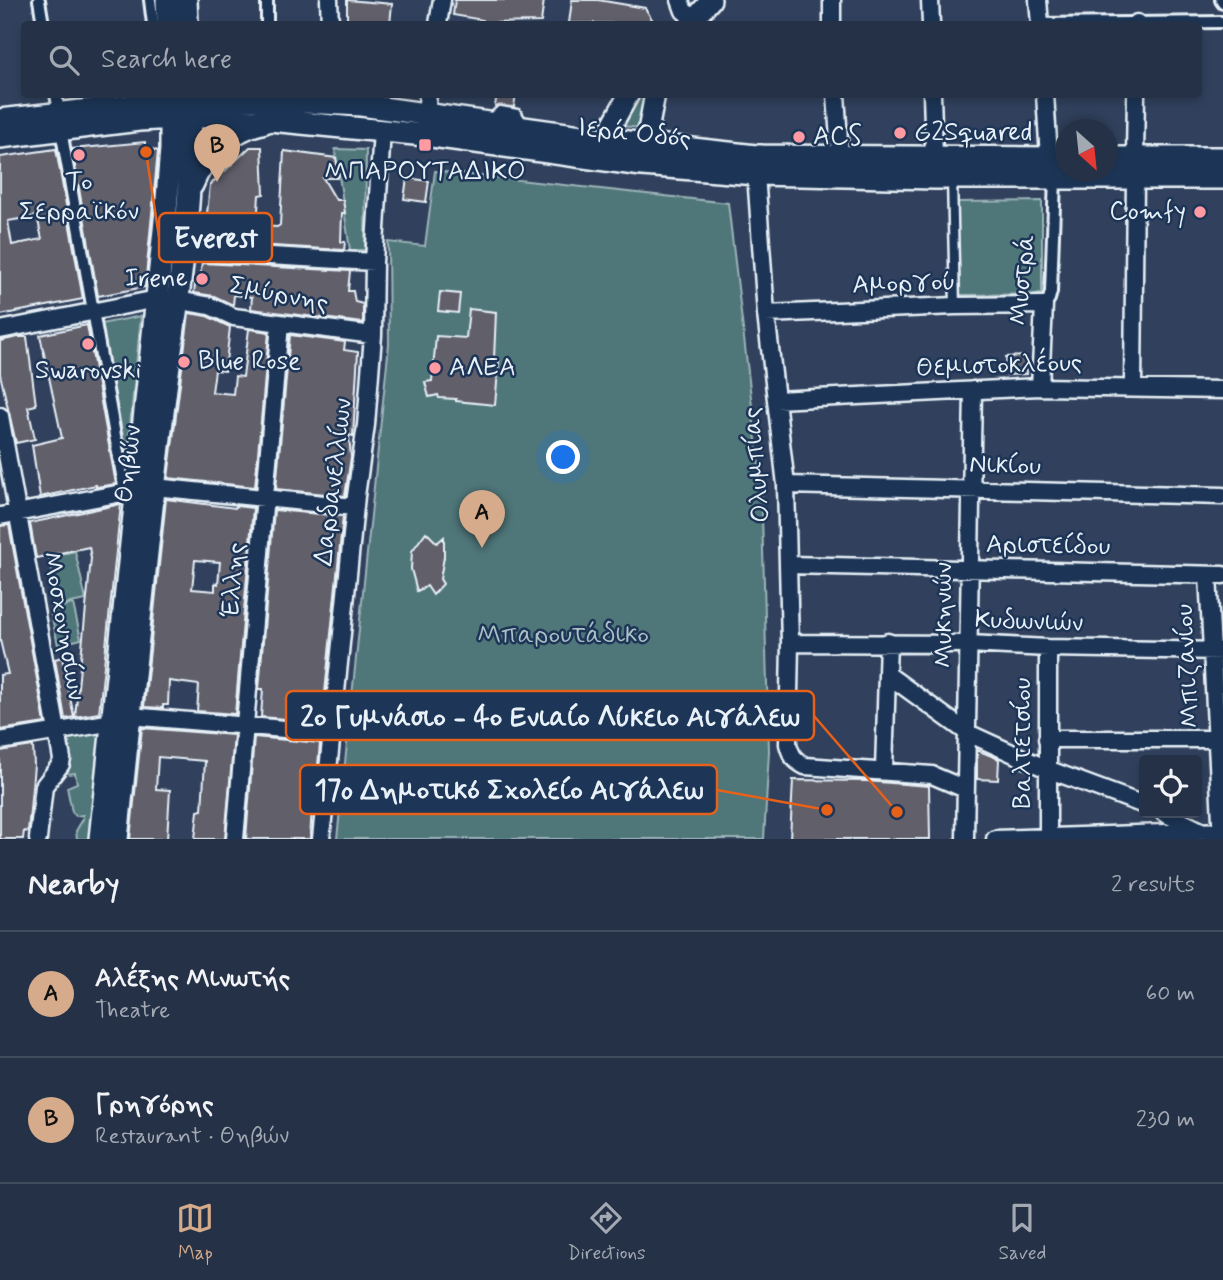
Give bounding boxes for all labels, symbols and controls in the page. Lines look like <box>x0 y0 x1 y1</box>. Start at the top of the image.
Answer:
search box <box>21 21 1202 98</box>
icon: search <box>45 41 83 79</box>
text: Search here <box>101 43 232 77</box>
street label: Ιερά Οδός <box>575 111 693 157</box>
place label: G2Squared <box>914 116 1032 150</box>
north arrow <box>1055 119 1118 182</box>
place label: ACS <box>813 120 862 154</box>
pin: B <box>194 124 240 182</box>
marker: G2Squared <box>892 125 908 141</box>
marker: ACS <box>791 129 807 145</box>
marker: ΜΠΑΡΟΥΤΑΔΙΚΟ <box>417 137 433 153</box>
marker: Το Σερραϊκόν <box>71 147 87 163</box>
place label: ΜΠΑΡΟΥΤΑΔΙΚΟ <box>324 155 526 189</box>
place label: Το Σερραϊκόν <box>19 165 139 229</box>
place label: Comfy <box>1109 195 1186 229</box>
marker: Comfy <box>1192 204 1208 220</box>
callout: Everest <box>159 213 272 262</box>
text: Everest <box>174 221 259 258</box>
street label: Μυστρά <box>1002 233 1044 327</box>
place label: Irene <box>125 262 188 296</box>
street label: Αμοργού <box>852 265 956 303</box>
street label: Σμύρνης <box>227 269 331 321</box>
marker: Irene <box>194 271 210 287</box>
marker: Swarovski <box>80 336 96 352</box>
place label: Blue Rose <box>198 345 301 379</box>
street label: Θεμιστοκλέους <box>915 346 1083 386</box>
place label: ΑΛΕΑ <box>449 351 516 385</box>
place label: Swarovski <box>35 354 141 388</box>
marker: Blue Rose <box>176 354 192 370</box>
marker: ΑΛΕΑ <box>427 360 443 376</box>
street label: Δαρδανελλίων <box>307 396 361 568</box>
street label: Ολυμπίας <box>735 406 779 524</box>
street label: Θηβών <box>107 423 151 505</box>
your location <box>546 440 580 474</box>
street label: Νικίου <box>969 448 1041 484</box>
pin: A <box>459 490 505 548</box>
street label: Αριστείδου <box>985 528 1111 564</box>
street label: Έλλης <box>214 541 254 619</box>
street label: Μοσχονησίων <box>33 549 93 703</box>
street label: Μυκηνών <box>927 562 961 668</box>
street label: Κυδωνιών <box>974 603 1084 641</box>
street label: Μπιζανίου <box>1168 603 1208 729</box>
park label: Μπαρουτάδικο <box>477 618 649 652</box>
street label: Βαλτετσίου <box>1006 677 1040 809</box>
callout: 2ο Γυμνάσιο - 4ο Ενιαίο Λύκειο Αιγάλεω <box>286 691 814 740</box>
text: 2ο Γυμνάσιο - 4ο Ενιαίο Λύκειο Αιγάλεω <box>300 700 800 737</box>
map controls <box>1139 755 1202 818</box>
button: locate <box>1139 755 1202 818</box>
callout: 17o Δημοτικό Σχολείο Αιγάλεω <box>300 765 717 814</box>
text: 17o Δημοτικό Σχολείο Αιγάλεω <box>314 773 704 810</box>
text: Nearby <box>28 865 119 904</box>
text: 2 results <box>1111 870 1195 900</box>
text: Αλέξης Μινωτής <box>95 962 290 996</box>
text: A <box>43 979 59 1009</box>
text: 60 m <box>1146 979 1195 1009</box>
text: Theatre <box>95 996 170 1026</box>
text: Γρηγόρης <box>95 1088 214 1122</box>
text: B <box>44 1105 58 1135</box>
text: 230 m <box>1136 1105 1195 1135</box>
text: Restaurant · Θηβών <box>95 1122 289 1152</box>
tab: Map <box>176 1199 214 1266</box>
tab: Directions <box>567 1199 646 1266</box>
tab: Saved <box>998 1199 1046 1266</box>

